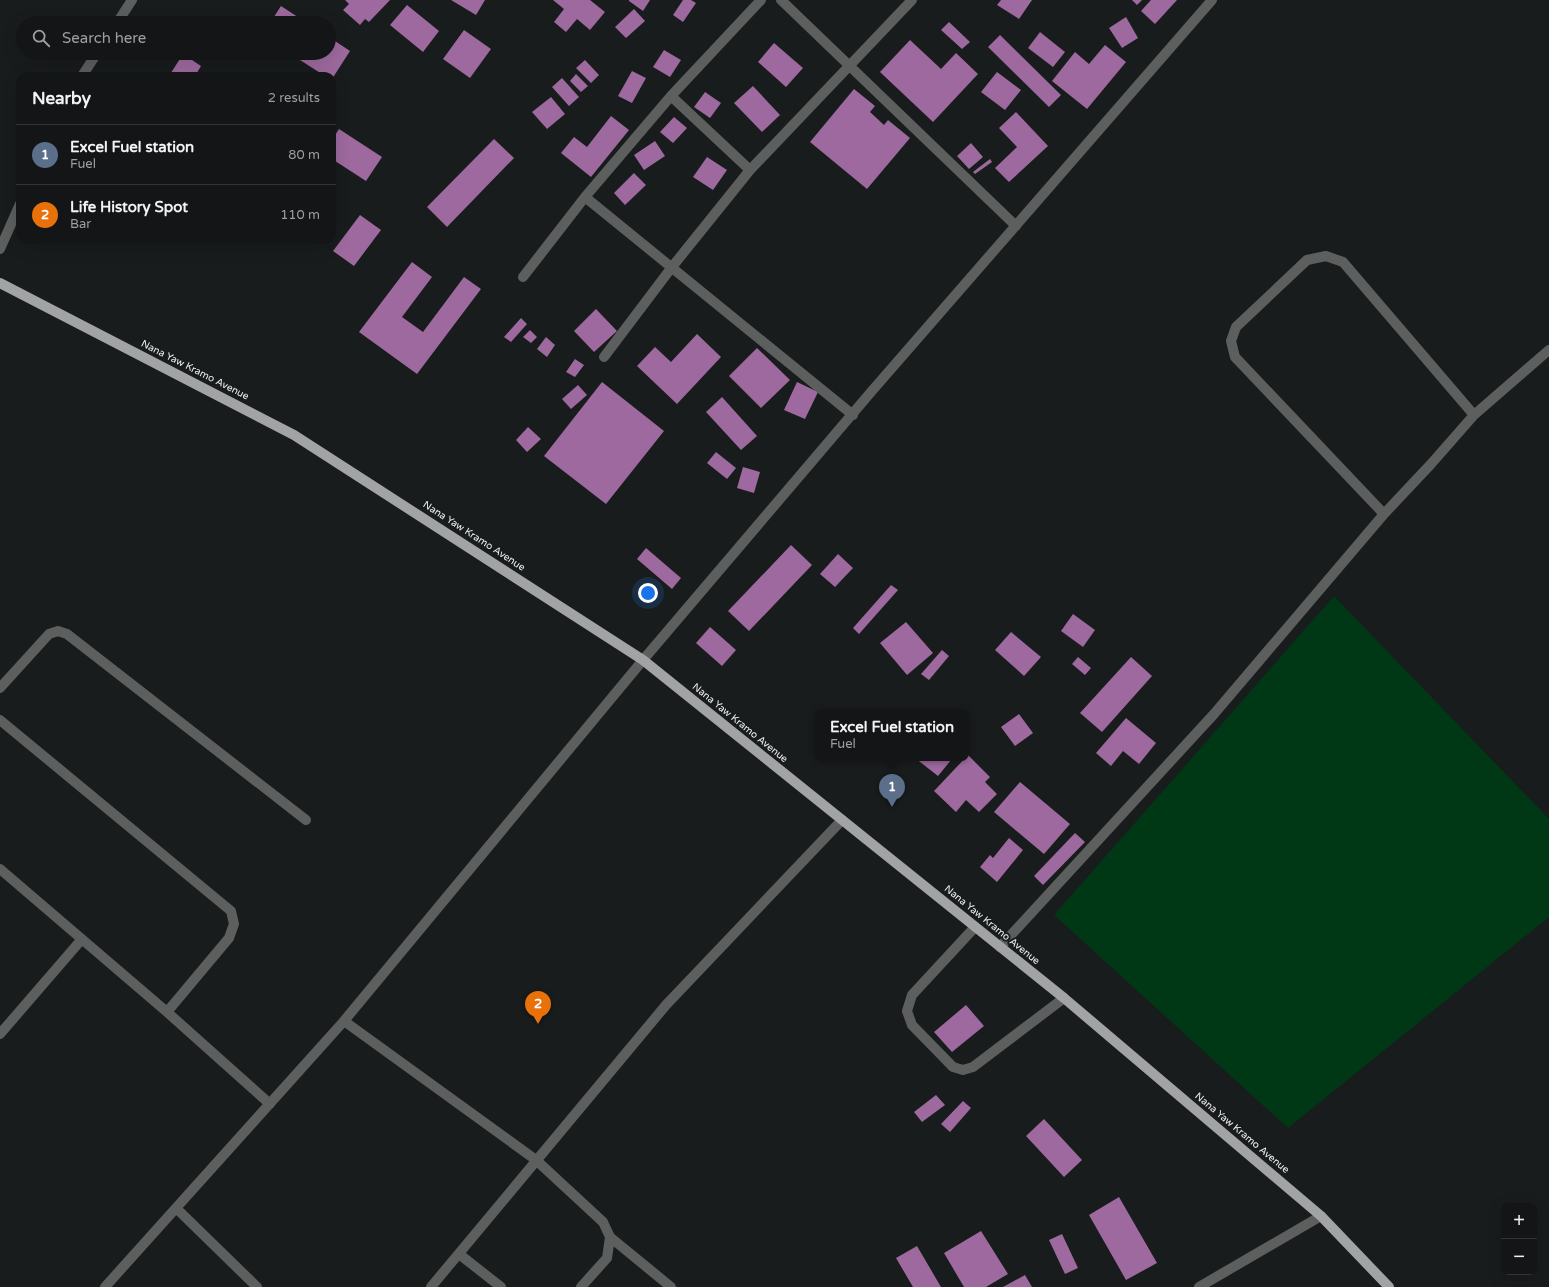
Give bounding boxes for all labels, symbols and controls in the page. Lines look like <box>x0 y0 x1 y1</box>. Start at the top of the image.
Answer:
search box <box>16 16 336 60</box>
icon: search <box>30 27 52 49</box>
text: Search here <box>62 29 146 47</box>
text: Nearby <box>32 88 91 109</box>
text: 2 results <box>268 90 320 106</box>
text: Excel Fuel station <box>70 138 194 156</box>
text: 1 <box>41 147 49 163</box>
text: 80 m <box>288 147 320 163</box>
text: Fuel <box>70 156 96 172</box>
text: Life History Spot <box>70 198 188 216</box>
text: 2 <box>41 207 49 223</box>
text: 110 m <box>280 207 320 223</box>
text: Bar <box>70 216 91 232</box>
street label: Nana Yaw Kramo Avenue <box>139 338 251 403</box>
street label: Nana Yaw Kramo Avenue <box>421 498 528 574</box>
your location <box>638 583 658 603</box>
street label: Nana Yaw Kramo Avenue <box>690 681 790 765</box>
popup <box>815 709 969 761</box>
text: Excel Fuel station <box>830 718 954 736</box>
text: Fuel <box>830 736 856 752</box>
pin: 1 <box>879 774 905 807</box>
street label: Nana Yaw Kramo Avenue <box>942 883 1042 967</box>
pin: 2 <box>525 991 551 1024</box>
street label: Nana Yaw Kramo Avenue <box>1192 1090 1292 1176</box>
map controls <box>1501 1203 1537 1275</box>
button: + <box>1501 1203 1537 1239</box>
button: − <box>1501 1239 1537 1275</box>

